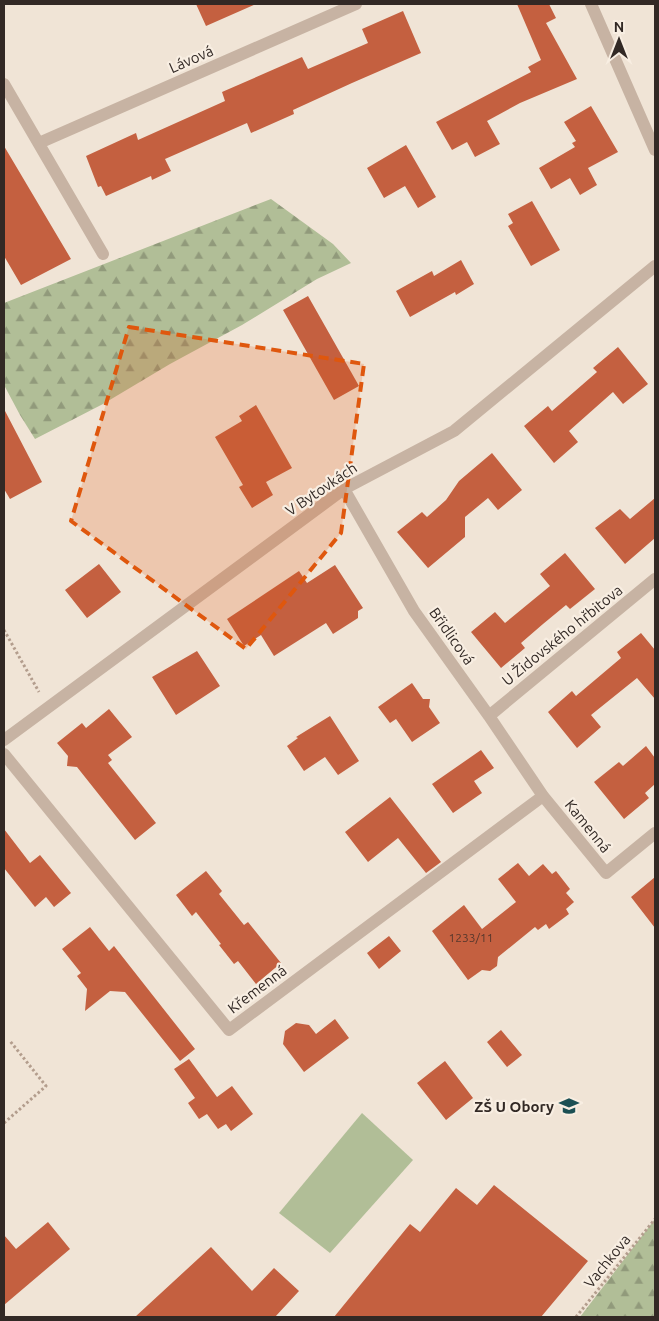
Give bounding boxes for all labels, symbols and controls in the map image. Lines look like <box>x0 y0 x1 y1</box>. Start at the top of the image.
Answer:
north arrow <box>594 15 644 65</box>
text: N <box>614 19 624 35</box>
street label: Lávová <box>166 42 216 76</box>
street label: V Bytovkách <box>282 459 360 519</box>
street label: U Židovského hřbitova <box>498 581 626 689</box>
street label: Břidlicová <box>426 604 478 668</box>
street label: Kamenná <box>562 796 614 856</box>
house number: 1233/11 <box>448 931 494 944</box>
street label: Křemenná <box>224 961 290 1017</box>
school or university icon: ZŠ U Obory <box>558 1095 580 1117</box>
place label: ZŠ U Obory <box>474 1098 554 1115</box>
street label: Vachkova <box>580 1231 634 1291</box>

